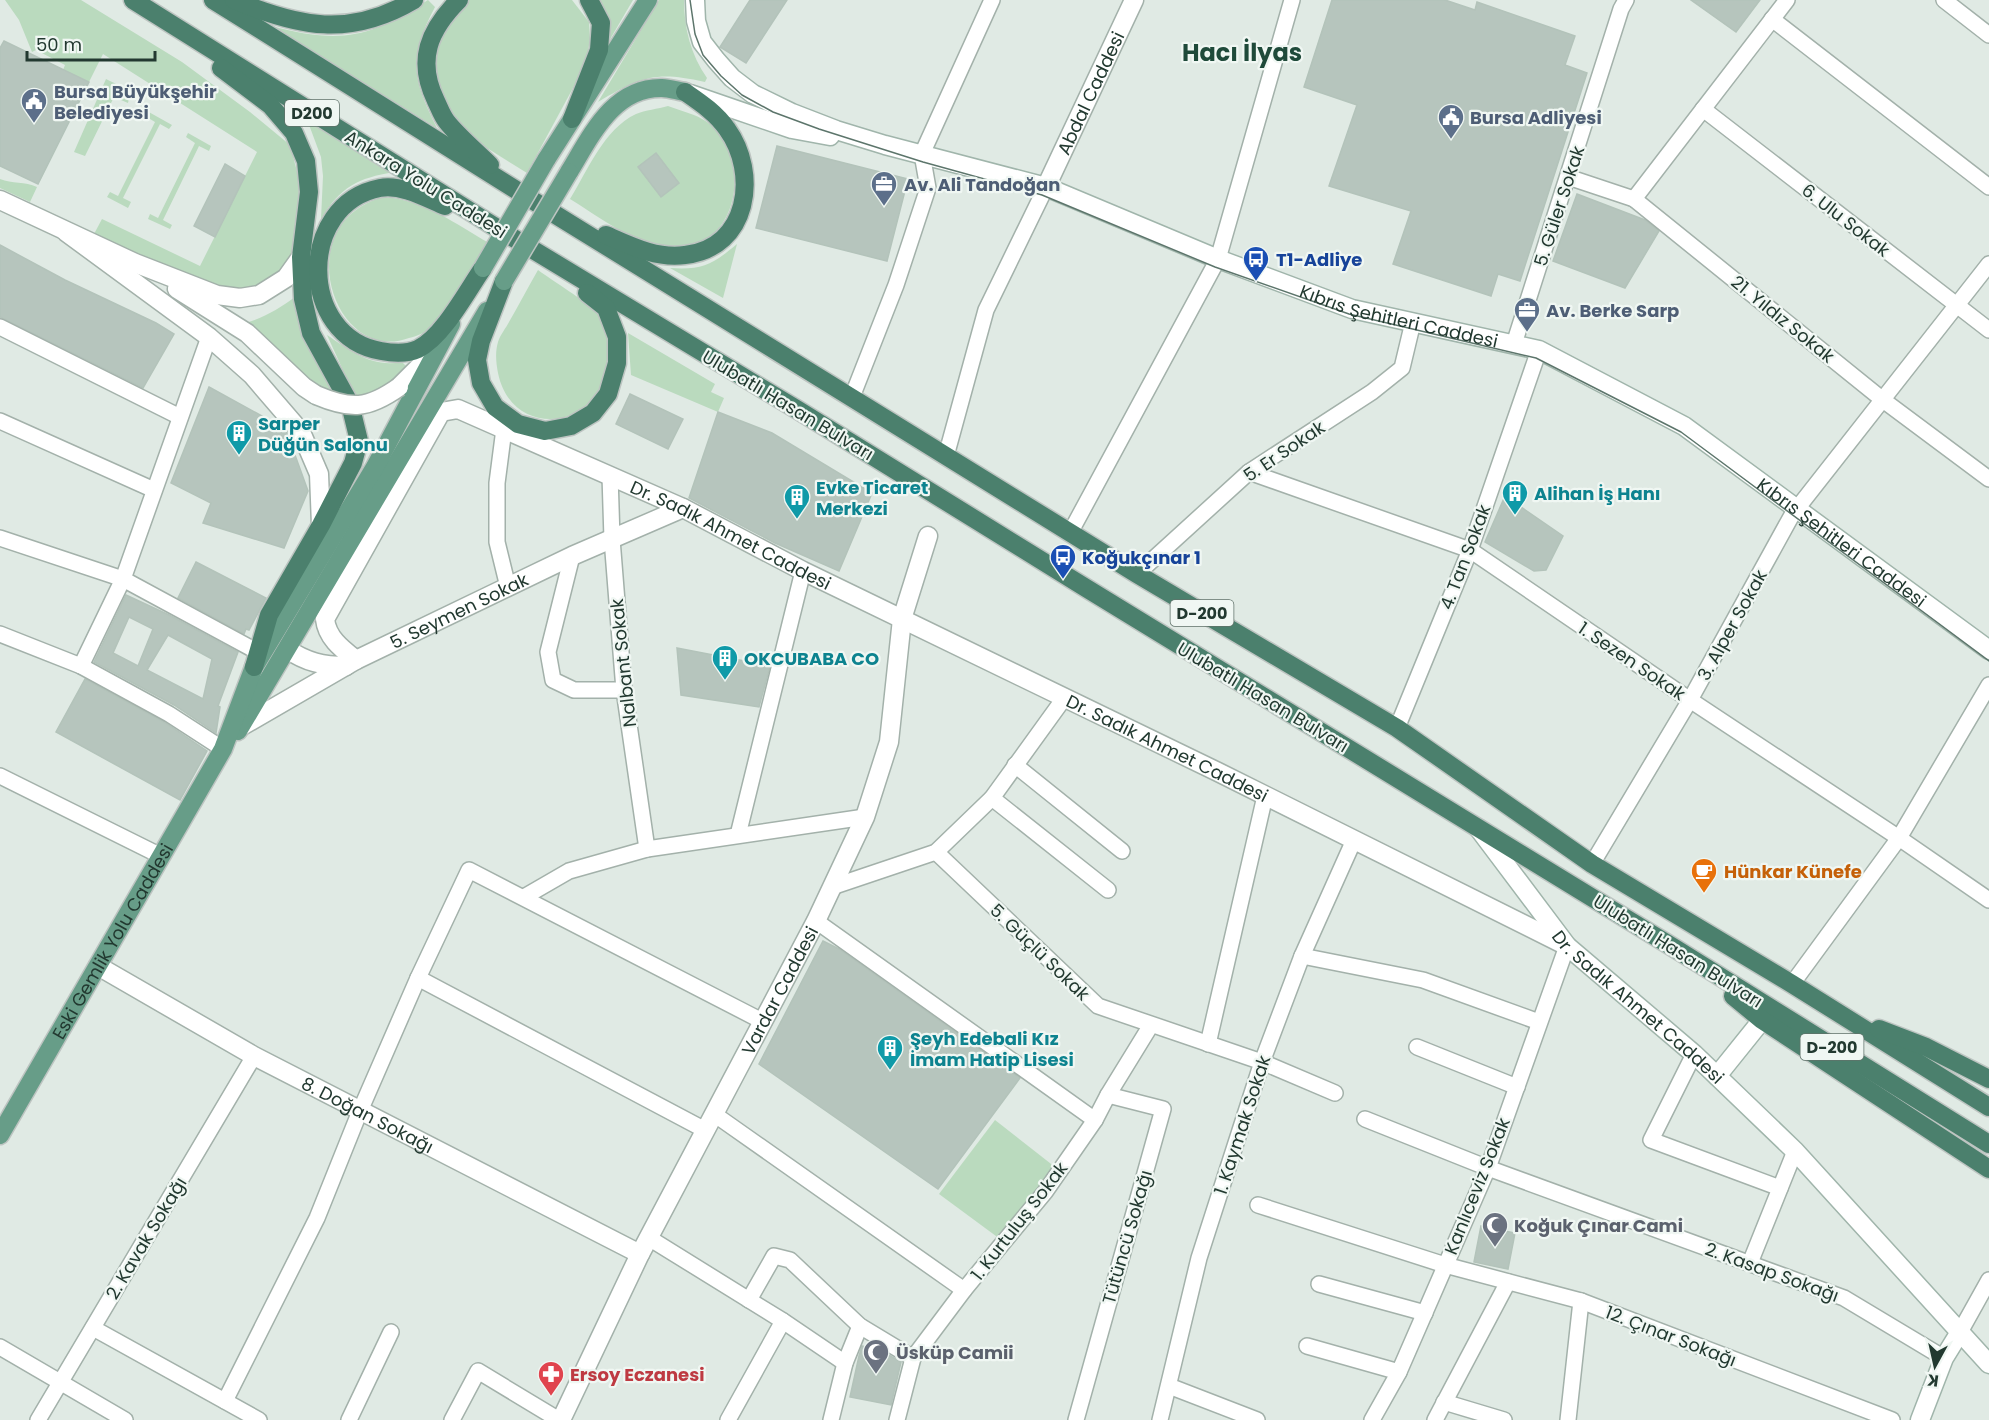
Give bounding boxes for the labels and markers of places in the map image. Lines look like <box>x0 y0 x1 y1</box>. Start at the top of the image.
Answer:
place label: Bursa Büyükşehir Belediyesi <box>54 79 217 125</box>
public building icon: Bursa Büyükşehir Belediyesi <box>19 86 49 124</box>
public building icon: Bursa Adliyesi <box>1436 102 1466 140</box>
place label: Bursa Adliyesi <box>1470 105 1602 130</box>
office icon: Av. Ali Tandoğan <box>869 169 899 207</box>
place label: Av. Ali Tandoğan <box>904 172 1060 197</box>
bus stop icon: T1-Adliye <box>1241 244 1271 282</box>
place label: T1-Adliye <box>1276 247 1362 272</box>
office icon: Av. Berke Sarp <box>1512 295 1542 333</box>
place label: Av. Berke Sarp <box>1546 298 1679 323</box>
place label: Sarper Düğün Salonu <box>258 411 388 457</box>
building icon: Sarper Düğün Salonu <box>224 418 254 456</box>
place label: Evke Ticaret Merkezi <box>816 475 928 521</box>
building icon: Alihan İş Hanı <box>1500 478 1530 516</box>
place label: Alihan İş Hanı <box>1534 481 1661 506</box>
building icon: Evke Ticaret Merkezi <box>782 482 812 520</box>
bus stop icon: Koğukçınar 1 <box>1048 542 1078 580</box>
place label: Koğukçınar 1 <box>1082 545 1201 570</box>
building icon: OKCUBABA CO <box>710 643 740 681</box>
place label: OKCUBABA CO <box>744 646 879 671</box>
cafe icon: Hünkar Künefe <box>1689 856 1719 894</box>
place label: Hünkar Künefe <box>1724 859 1862 884</box>
place label: Şeyh Edebali Kız İmam Hatip Lisesi <box>910 1026 1074 1072</box>
building icon: Şeyh Edebali Kız İmam Hatip Lisesi <box>875 1033 905 1071</box>
mosque icon: Koğuk Çınar Cami <box>1480 1210 1510 1248</box>
place label: Koğuk Çınar Cami <box>1514 1213 1683 1238</box>
mosque icon: Üsküp Camii <box>861 1337 891 1375</box>
place label: Üsküp Camii <box>896 1340 1014 1365</box>
pharmacy icon: Ersoy Eczanesi <box>536 1359 566 1397</box>
place label: Ersoy Eczanesi <box>570 1362 705 1387</box>

